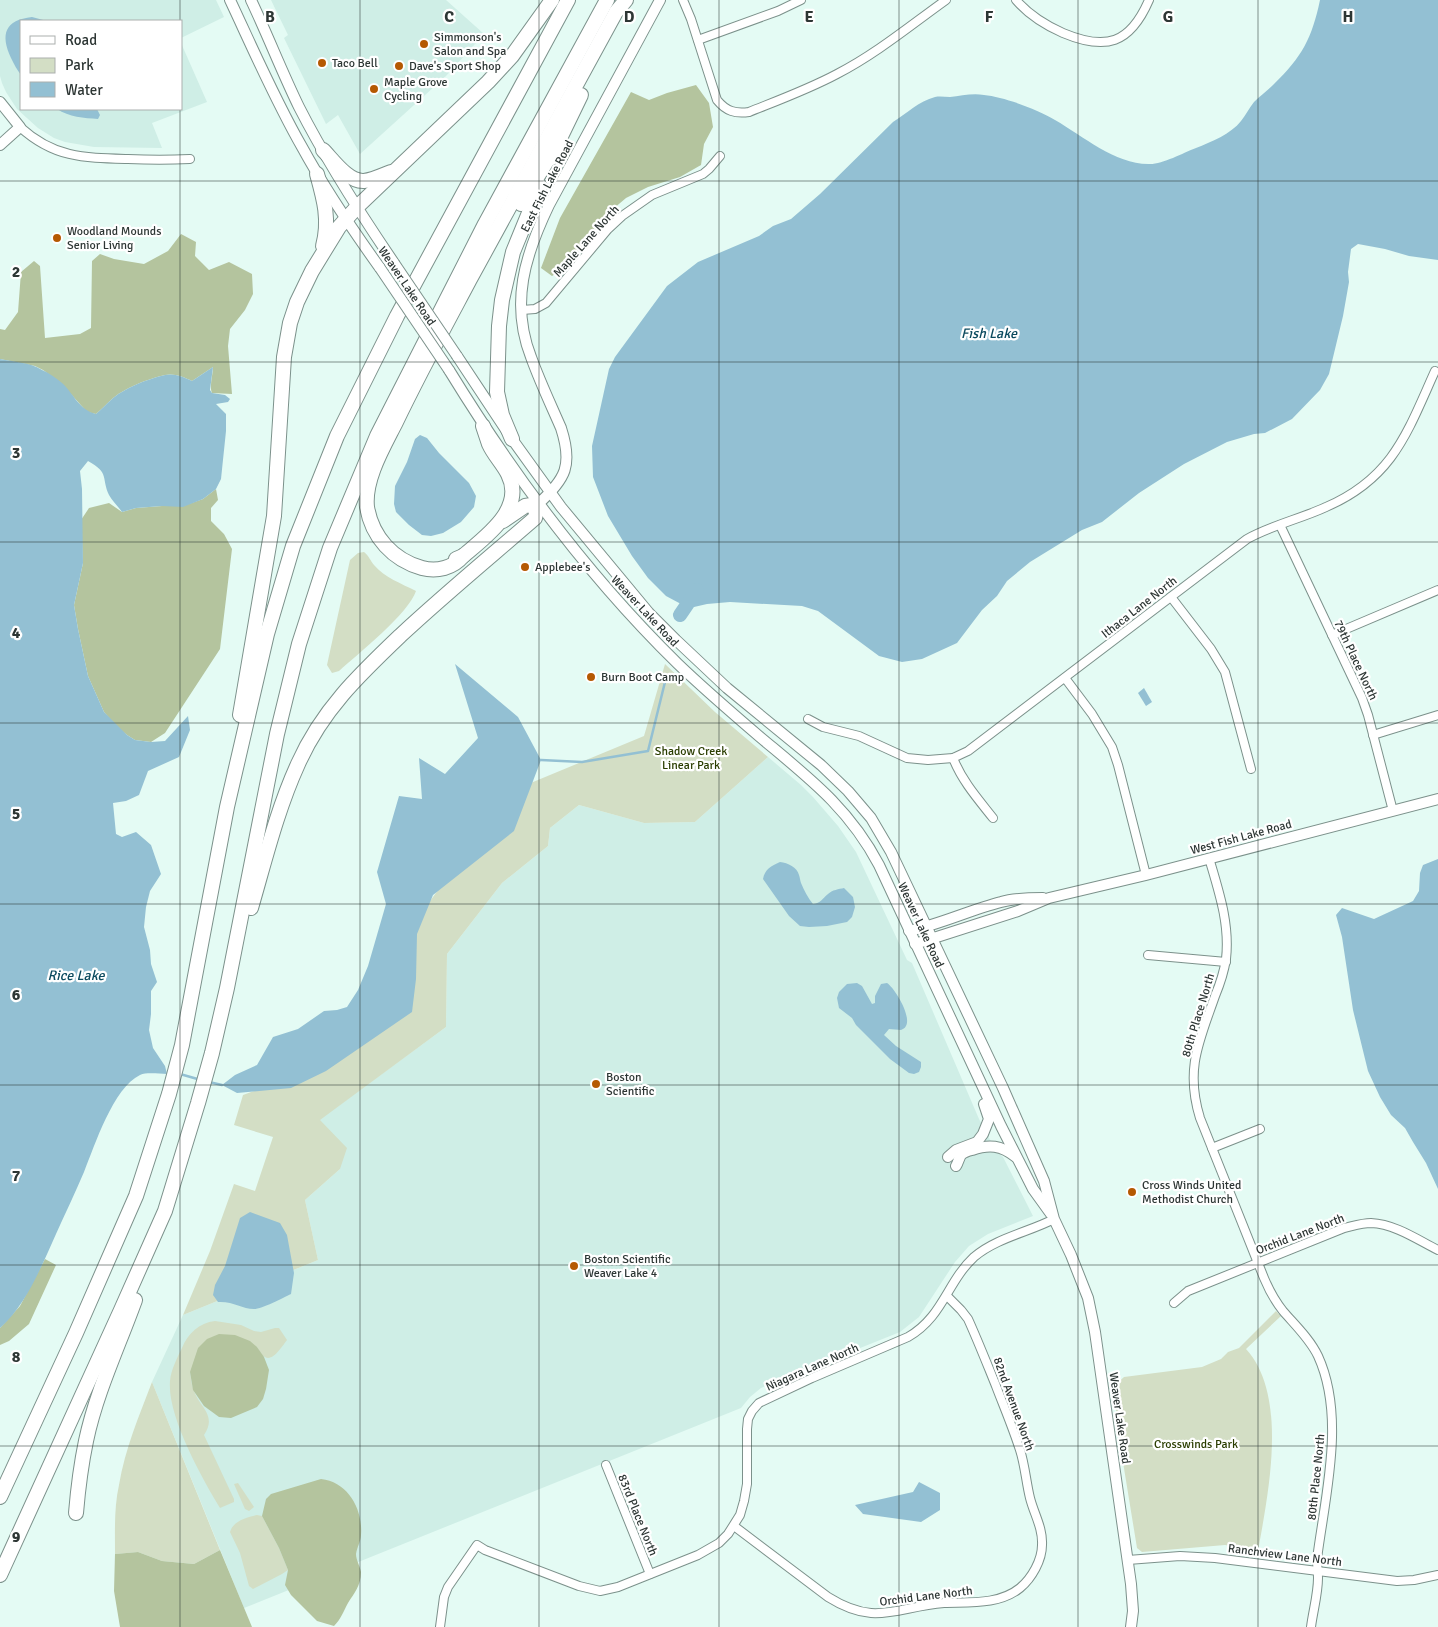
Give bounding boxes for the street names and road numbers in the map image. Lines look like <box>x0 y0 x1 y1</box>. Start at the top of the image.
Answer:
street label: East Fish Lake Road <box>518 138 577 235</box>
street label: Maple Lane North <box>550 202 623 280</box>
street label: Weaver Lake Road <box>375 244 439 329</box>
street label: Weaver Lake Road <box>608 572 682 650</box>
street label: Ithaca Lane North <box>1098 573 1180 642</box>
street label: 79th Place North <box>1330 618 1381 703</box>
street label: West Fish Lake Road <box>1189 817 1293 858</box>
street label: Weaver Lake Road <box>894 880 947 970</box>
street label: 80th Place North <box>1179 971 1218 1059</box>
street label: Orchid Lane North <box>1254 1211 1347 1258</box>
street label: Niagara Lane North <box>763 1340 861 1395</box>
street label: 82nd Avenue North <box>990 1355 1037 1453</box>
street label: Weaver Lake Road <box>1106 1371 1133 1465</box>
street label: 80th Place North <box>1305 1433 1328 1521</box>
street label: 83rd Place North <box>614 1472 661 1558</box>
street label: Ranchview Lane North <box>1227 1541 1343 1570</box>
street label: Orchid Lane North <box>879 1583 974 1610</box>

